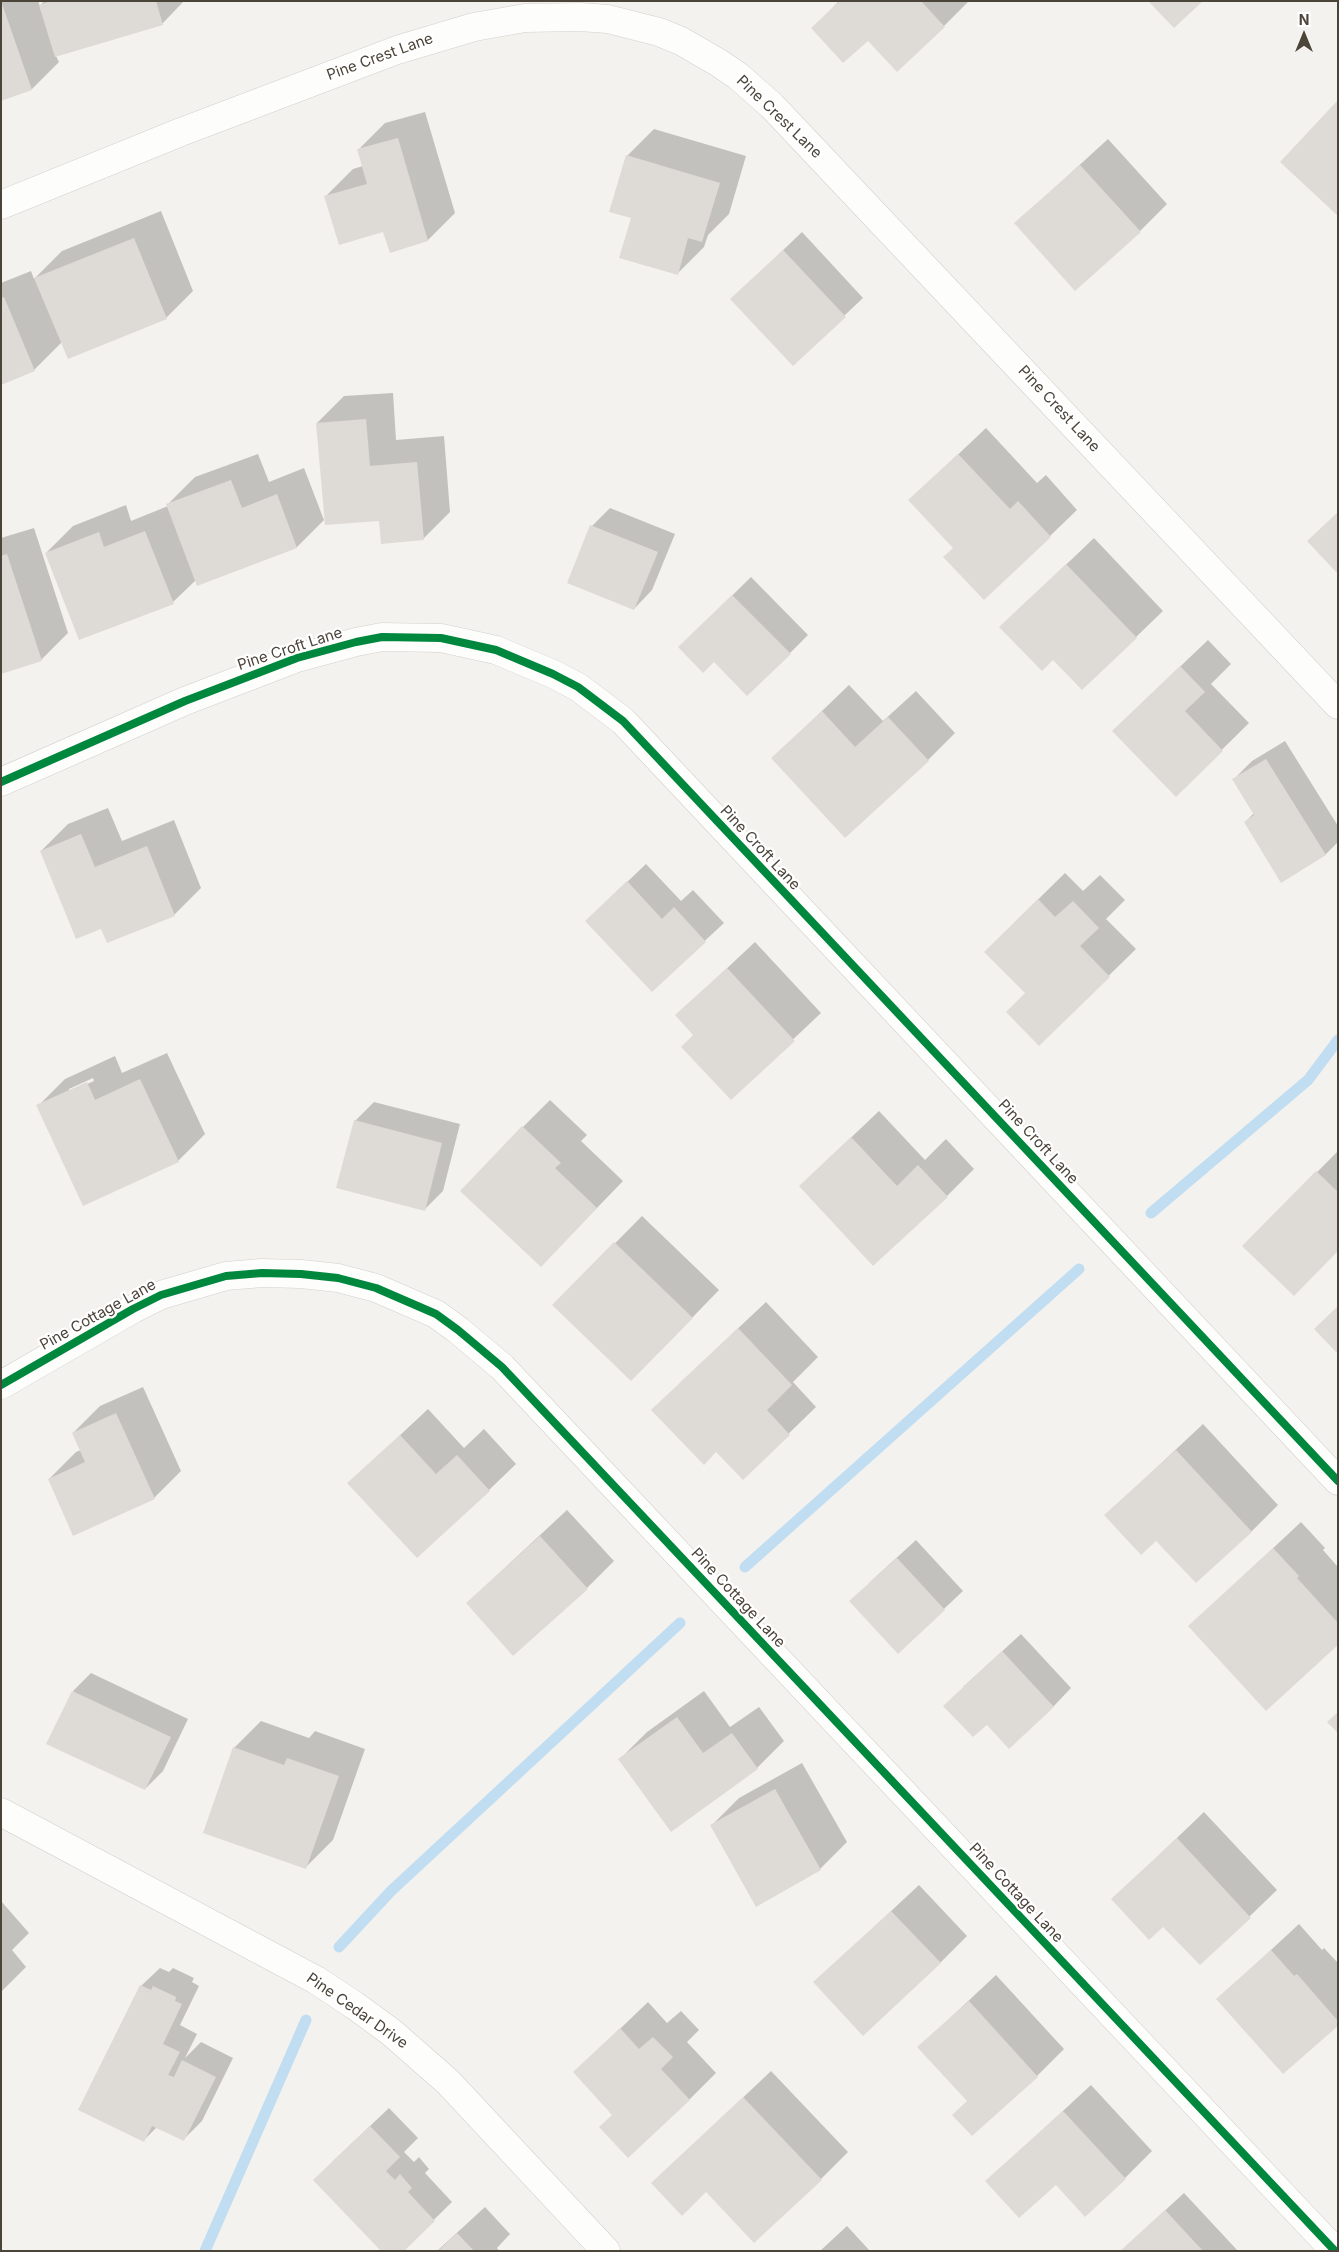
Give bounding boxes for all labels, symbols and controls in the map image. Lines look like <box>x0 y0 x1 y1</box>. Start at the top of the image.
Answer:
north arrow <box>1279 10 1329 60</box>
text: N <box>1299 11 1309 28</box>
street label: Pine Crest Lane <box>324 29 436 85</box>
street label: Pine Crest Lane <box>733 72 825 162</box>
street label: Pine Crest Lane <box>1014 362 1104 456</box>
street label: Pine Croft Lane <box>235 624 345 674</box>
street label: Pine Croft Lane <box>716 802 804 894</box>
street label: Pine Croft Lane <box>994 1096 1082 1188</box>
street label: Pine Cottage Lane <box>37 1276 159 1354</box>
street label: Pine Cottage Lane <box>687 1544 789 1652</box>
street label: Pine Cottage Lane <box>965 1839 1067 1947</box>
street label: Pine Cedar Drive <box>303 1969 411 2053</box>

